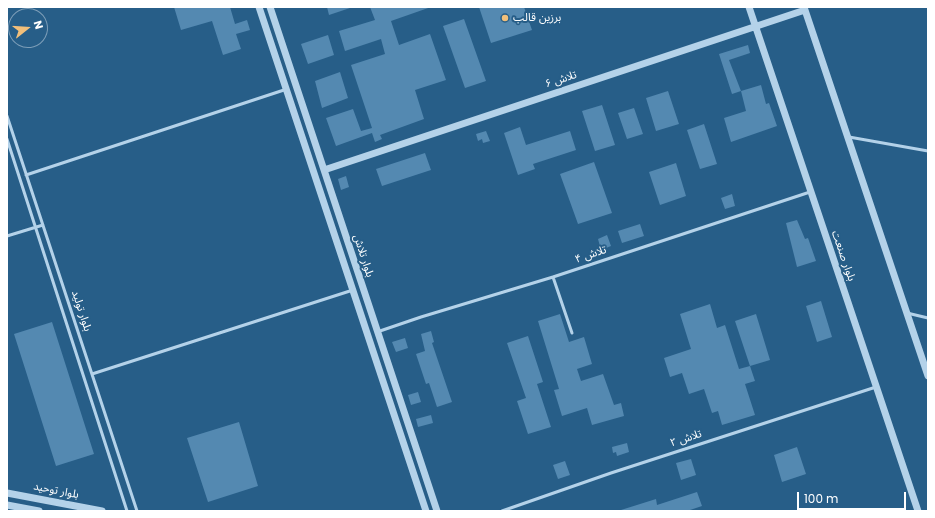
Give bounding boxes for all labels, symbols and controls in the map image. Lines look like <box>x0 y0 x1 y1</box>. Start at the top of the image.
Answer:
north arrow <box>8 8 48 48</box>
place label: برزین قالب <box>513 11 561 25</box>
marker: برزین قالب <box>500 13 510 23</box>
text: N <box>30 18 47 31</box>
street label: تلاش ۶ <box>544 69 578 91</box>
street label: بلوار صنعت <box>828 229 858 283</box>
street label: بلوار تلاش <box>350 233 376 279</box>
street label: تلاش ۴ <box>574 243 608 267</box>
street label: بلوار تولید <box>68 289 94 333</box>
street label: تلاش ۲ <box>669 428 703 450</box>
street label: بلوار توحید <box>32 480 80 502</box>
scale bar <box>799 484 908 510</box>
text: 100 m <box>804 490 838 507</box>

